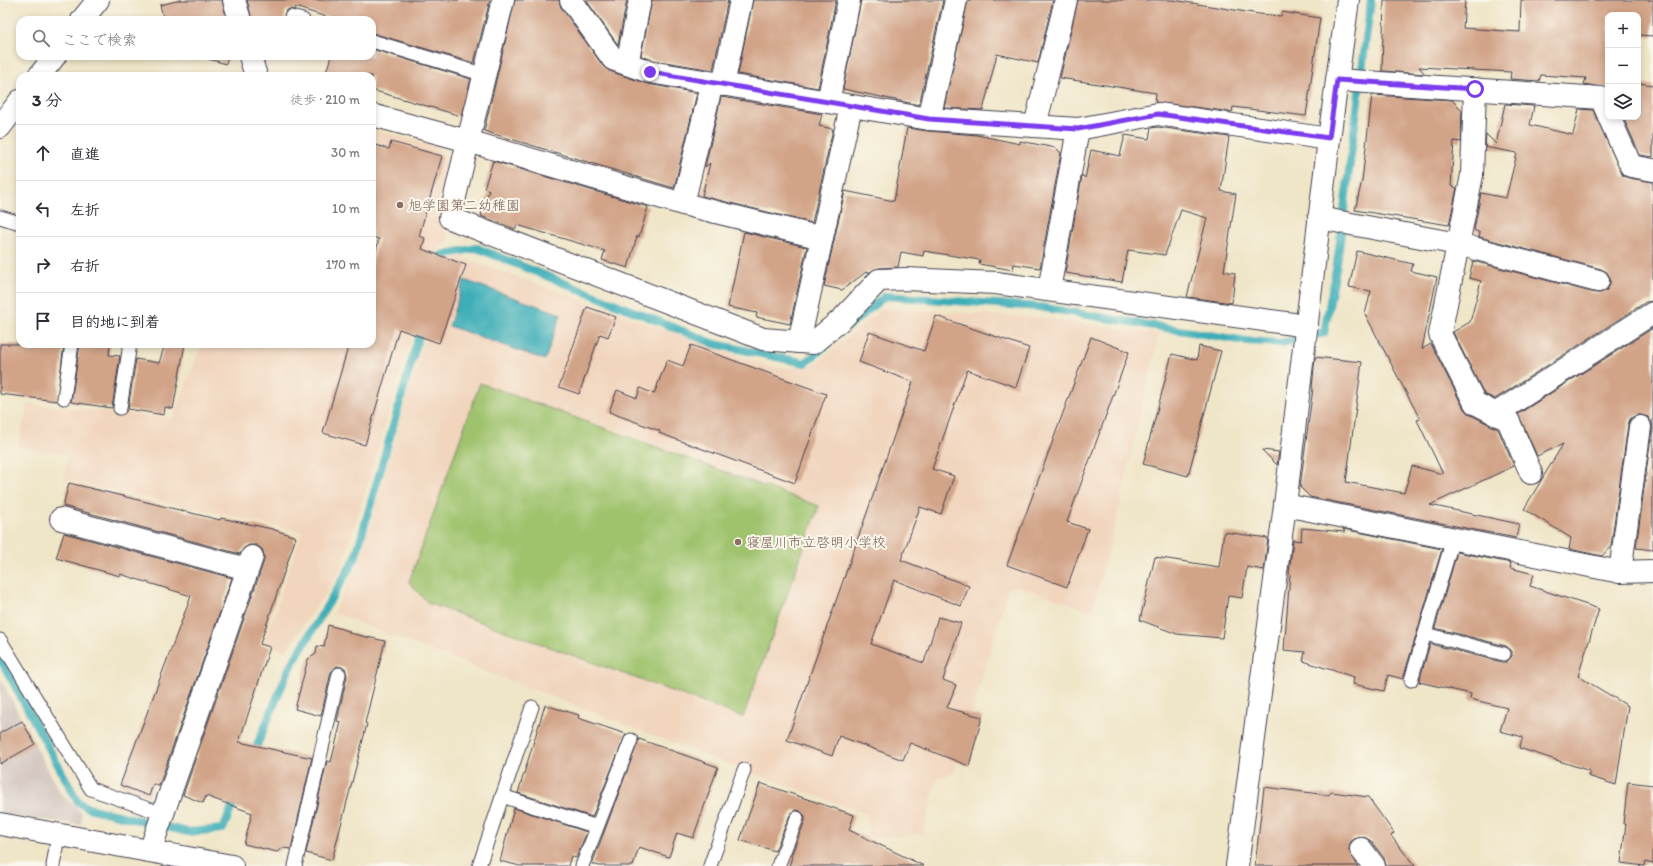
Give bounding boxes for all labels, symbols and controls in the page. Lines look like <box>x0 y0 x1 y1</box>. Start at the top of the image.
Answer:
map controls <box>1605 12 1641 120</box>
button: + <box>1605 12 1641 48</box>
search box <box>16 16 376 60</box>
icon: search <box>30 27 52 49</box>
text: ここで検索 <box>62 31 137 49</box>
button: − <box>1605 48 1641 84</box>
route end <box>641 63 659 81</box>
route start <box>1466 80 1484 98</box>
button: layers <box>1605 84 1641 120</box>
text: 3 分 <box>32 90 62 110</box>
text: 徒歩 · 210 m <box>290 92 360 107</box>
icon: ahead <box>32 142 54 164</box>
text: 直進 <box>70 145 100 163</box>
text: 30 m <box>331 145 360 160</box>
place label: 旭学園第二幼稚園 <box>408 197 520 214</box>
icon: left <box>32 198 54 220</box>
marker: 旭学園第二幼稚園 <box>395 200 405 210</box>
text: 左折 <box>70 201 100 219</box>
text: 10 m <box>332 201 360 216</box>
icon: right <box>32 254 54 276</box>
text: 右折 <box>70 257 100 275</box>
text: 170 m <box>326 257 360 272</box>
icon: arrive <box>32 310 54 332</box>
text: 目的地に到着 <box>70 313 160 331</box>
place label: 寝屋川市立啓明小学校 <box>746 534 886 551</box>
marker: 寝屋川市立啓明小学校 <box>733 537 743 547</box>

